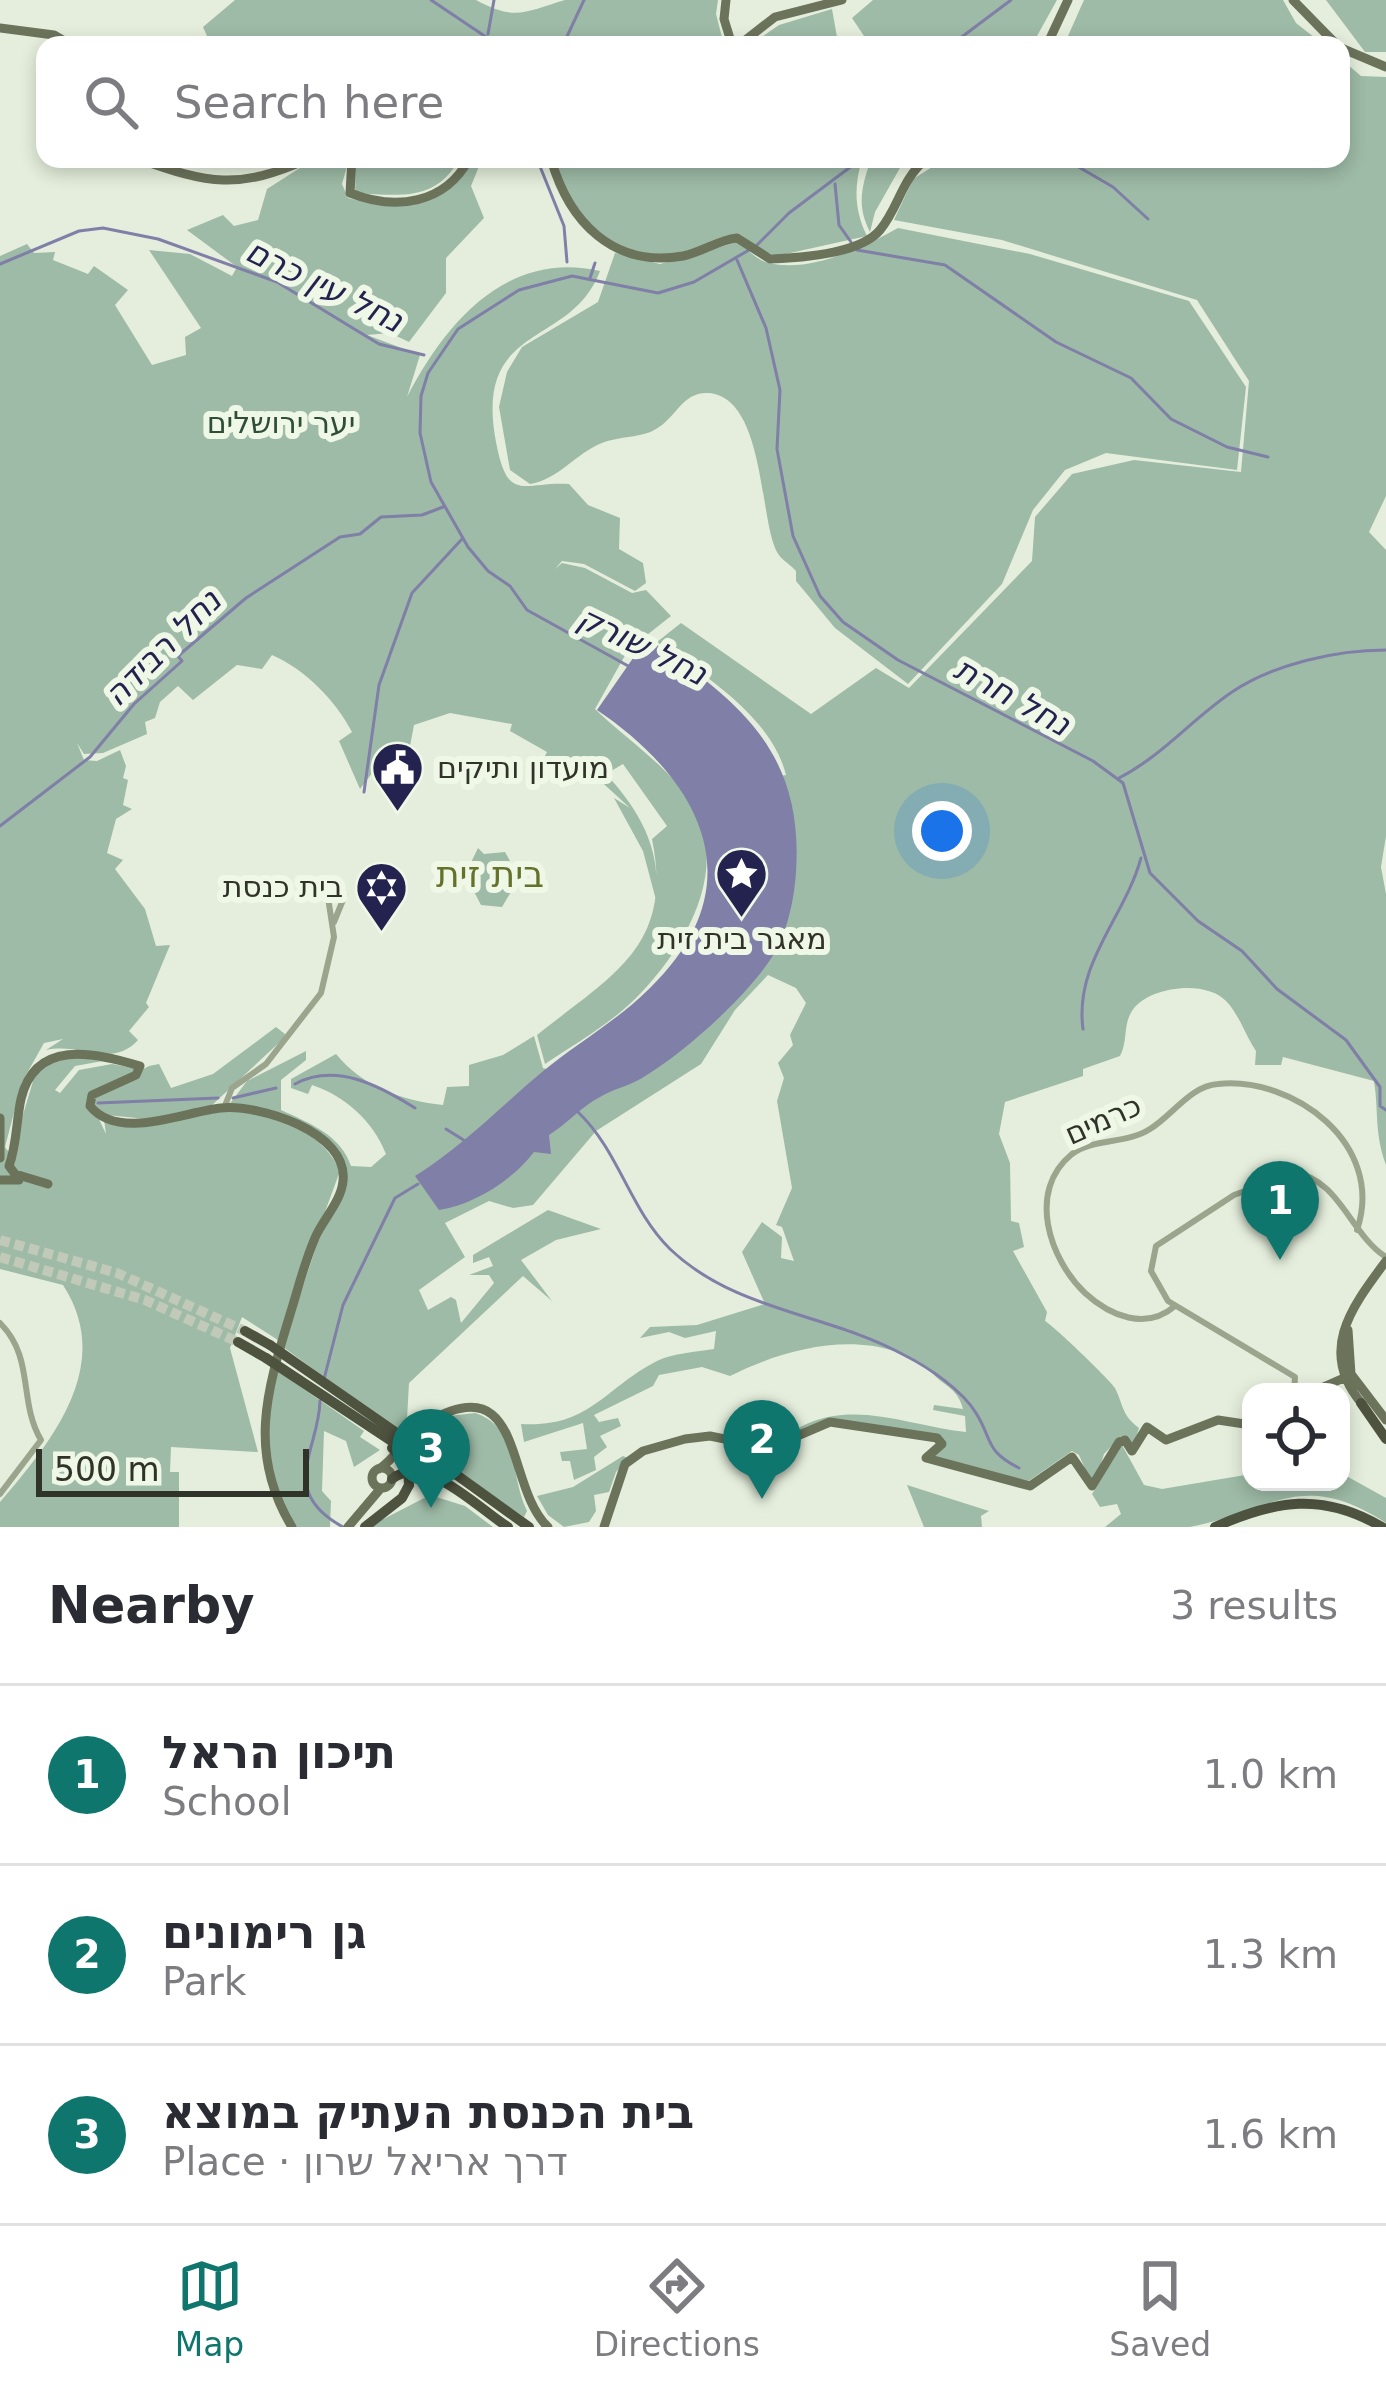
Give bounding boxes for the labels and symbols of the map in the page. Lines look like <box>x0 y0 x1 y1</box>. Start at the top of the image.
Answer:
water label: נחל עין כרם <box>240 231 410 340</box>
park label: יער ירושלים <box>207 405 355 440</box>
water label: נחל רבידה <box>96 580 229 714</box>
water label: נחל שורק <box>572 598 714 694</box>
water label: נחל חרת <box>948 649 1078 744</box>
public building icon: מועדון ותיקים <box>370 740 426 814</box>
place label: מועדון ותיקים <box>437 750 609 785</box>
your location <box>912 801 972 861</box>
place icon: מאגר בית זית <box>714 846 770 920</box>
district label: בית זית <box>436 854 544 895</box>
synagogue icon: בית כנסת <box>354 859 410 933</box>
place label: בית כנסת <box>223 869 343 904</box>
place label: מאגר בית זית <box>657 921 827 956</box>
street label: כרמים <box>1059 1087 1146 1152</box>
pin: 1 <box>1241 1161 1319 1260</box>
pin: 2 <box>723 1400 801 1499</box>
pin: 3 <box>392 1409 470 1508</box>
scale bar <box>36 1443 309 1496</box>

